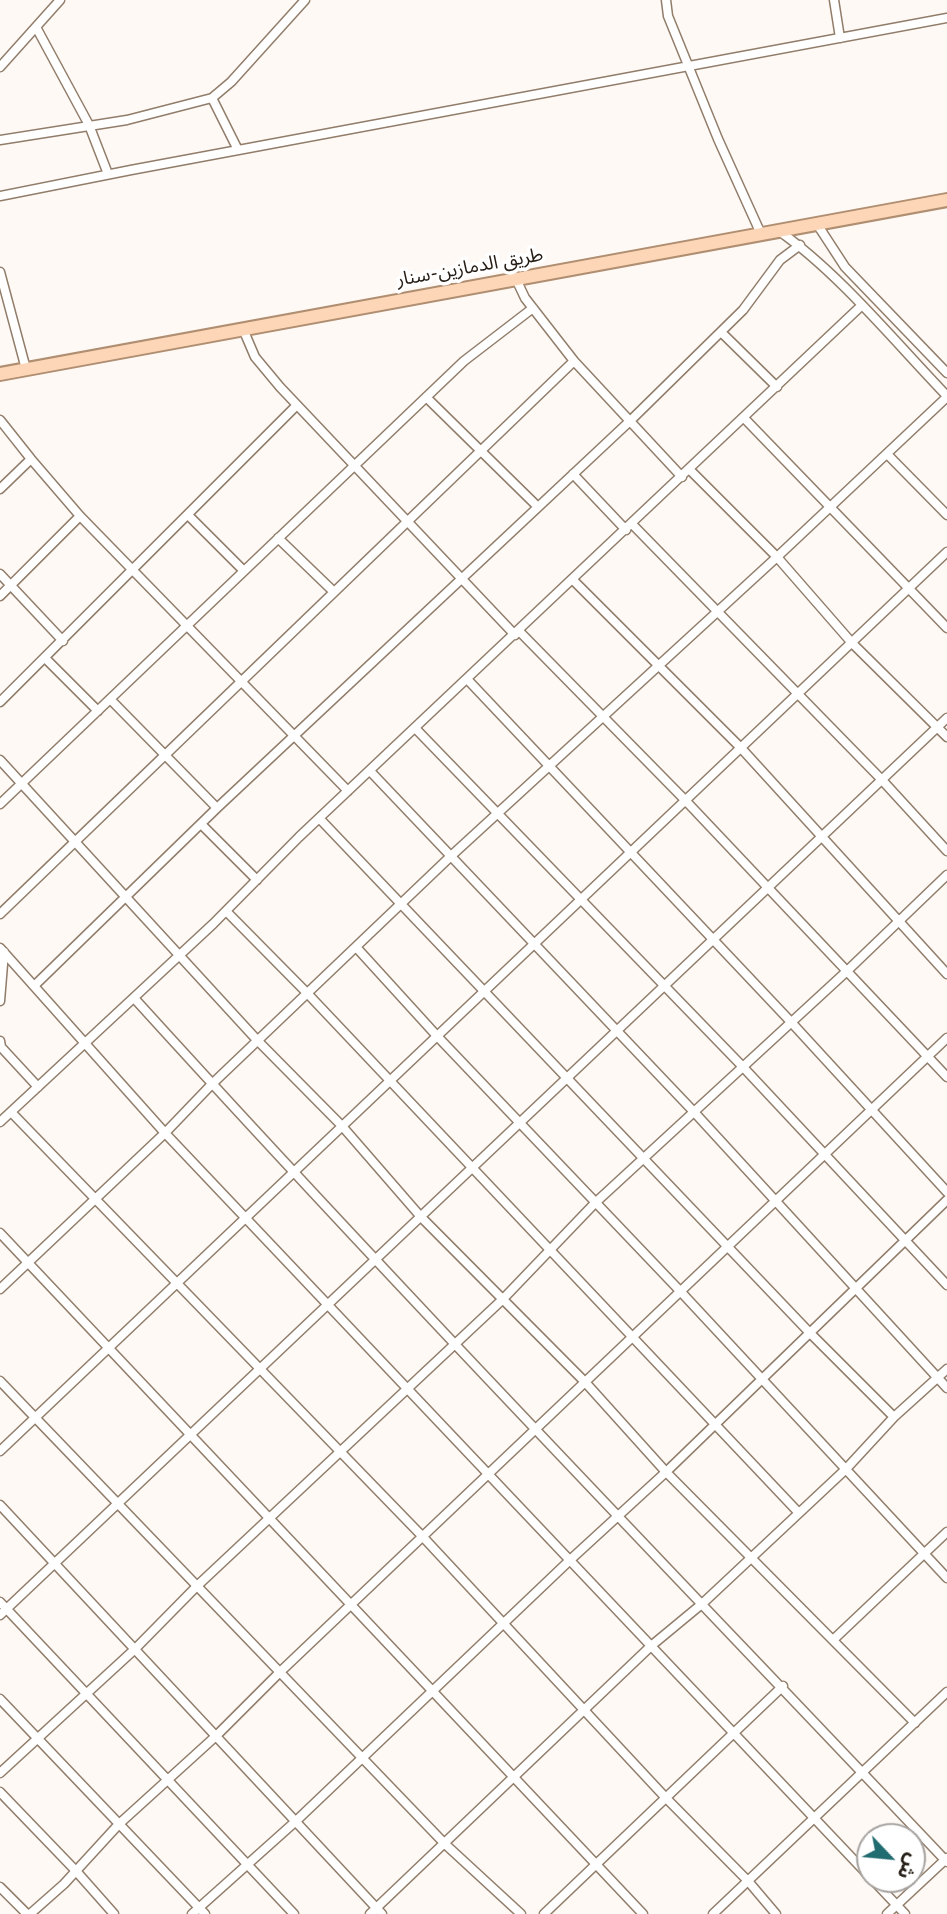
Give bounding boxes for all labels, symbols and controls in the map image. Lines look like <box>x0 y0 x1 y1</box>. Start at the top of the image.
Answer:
street label: طريق الدمازين-سنار <box>395 244 545 292</box>
north arrow <box>856 1823 926 1893</box>
text: ش <box>892 1850 924 1883</box>

